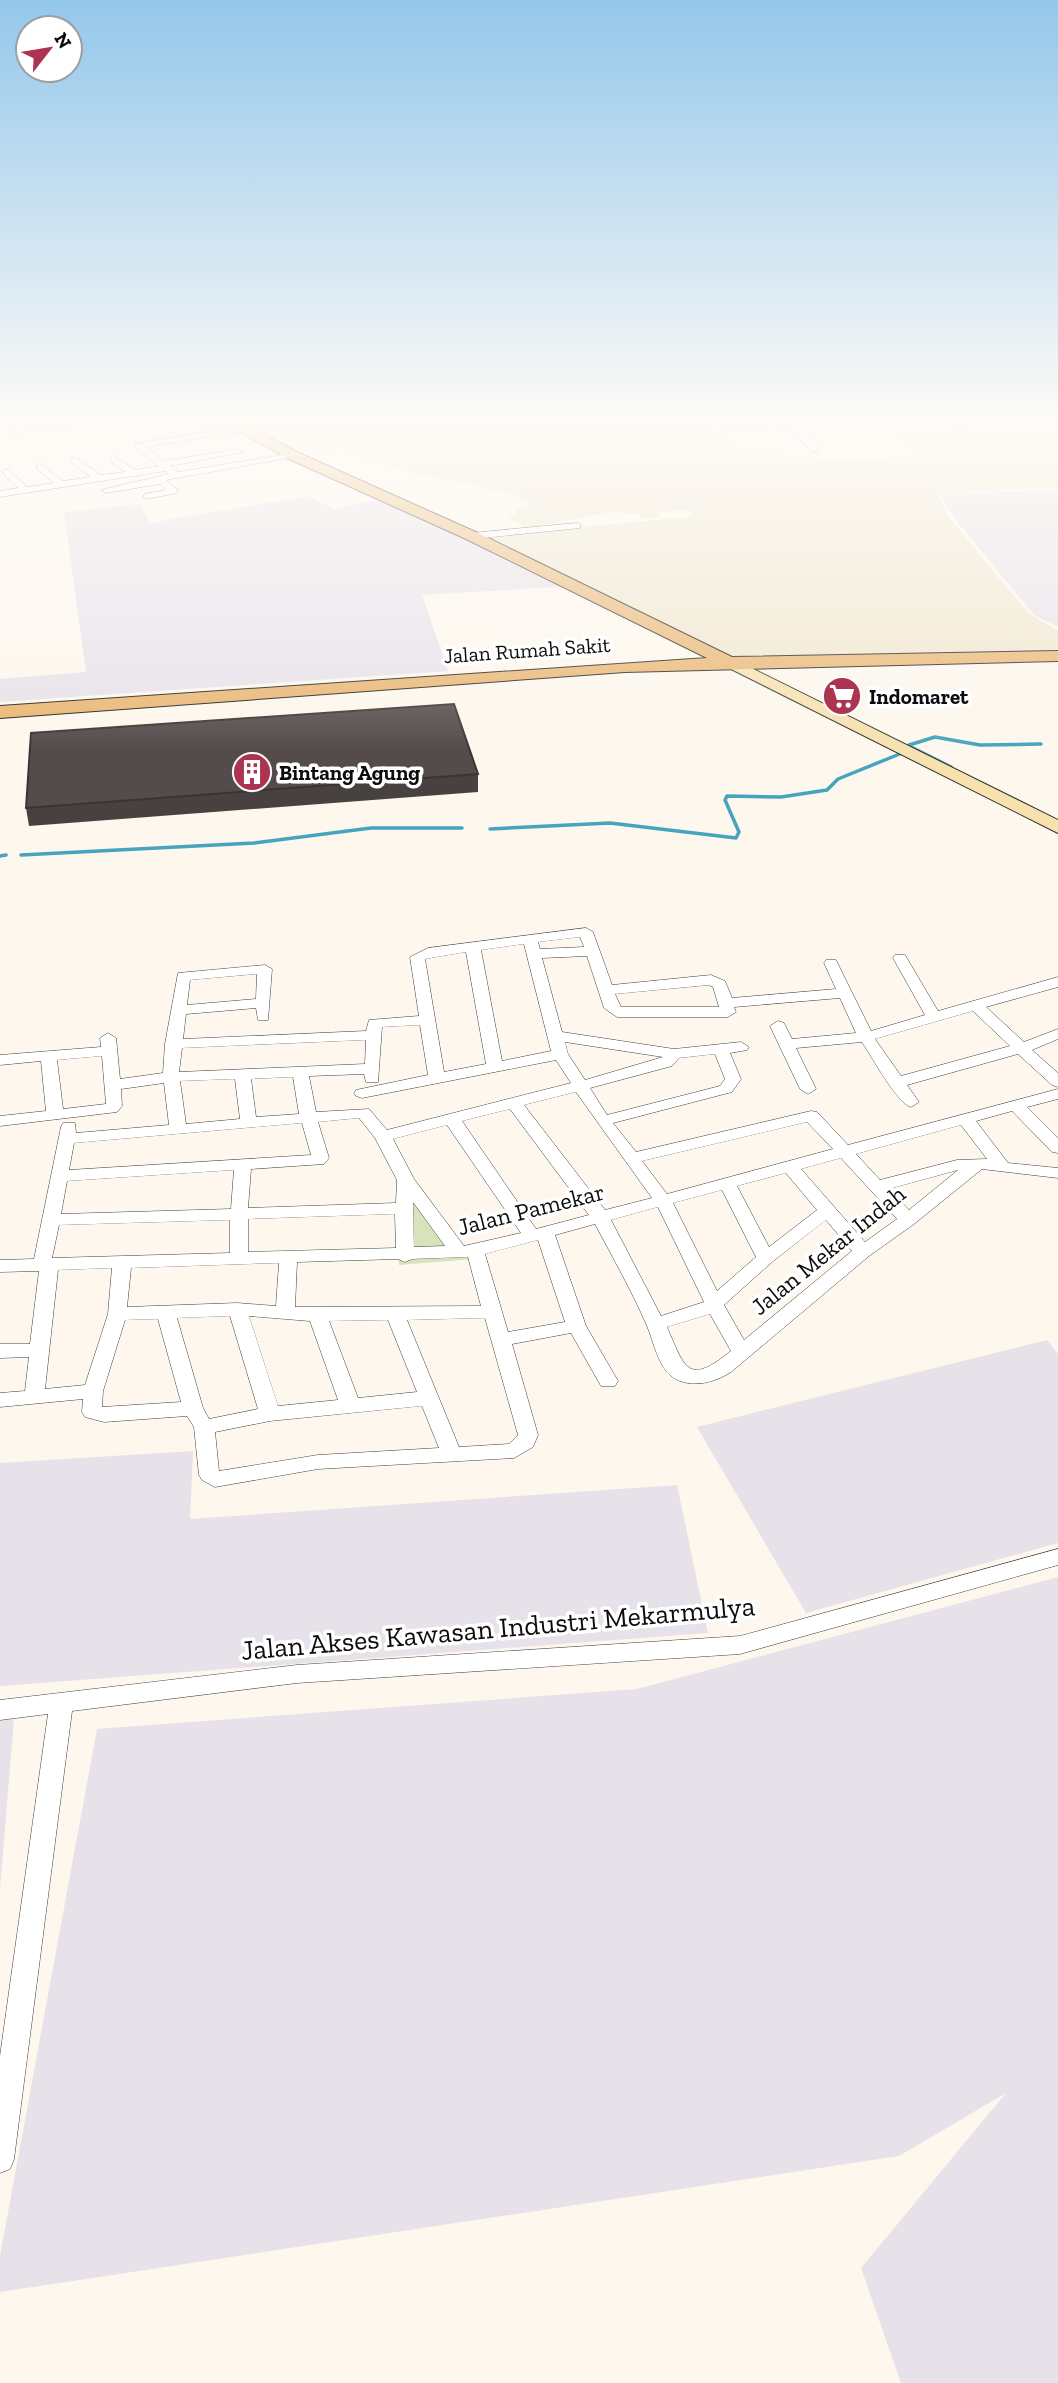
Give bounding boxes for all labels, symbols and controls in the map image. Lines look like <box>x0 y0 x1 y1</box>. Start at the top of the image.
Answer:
north arrow <box>14 14 84 84</box>
text: N <box>50 28 77 53</box>
street label: Jalan Rumah Sakit <box>443 632 611 668</box>
supermarket icon: Indomaret <box>821 675 863 717</box>
place label: Indomaret <box>869 684 969 709</box>
building icon: Bintang Agung <box>231 751 273 793</box>
place label: Bintang Agung <box>279 760 420 785</box>
street label: Jalan Pamekar <box>455 1177 607 1241</box>
street label: Jalan Mekar Indah <box>745 1179 911 1321</box>
street label: Jalan Akses Kawasan Industri Mekarmulya <box>240 1589 757 1667</box>

